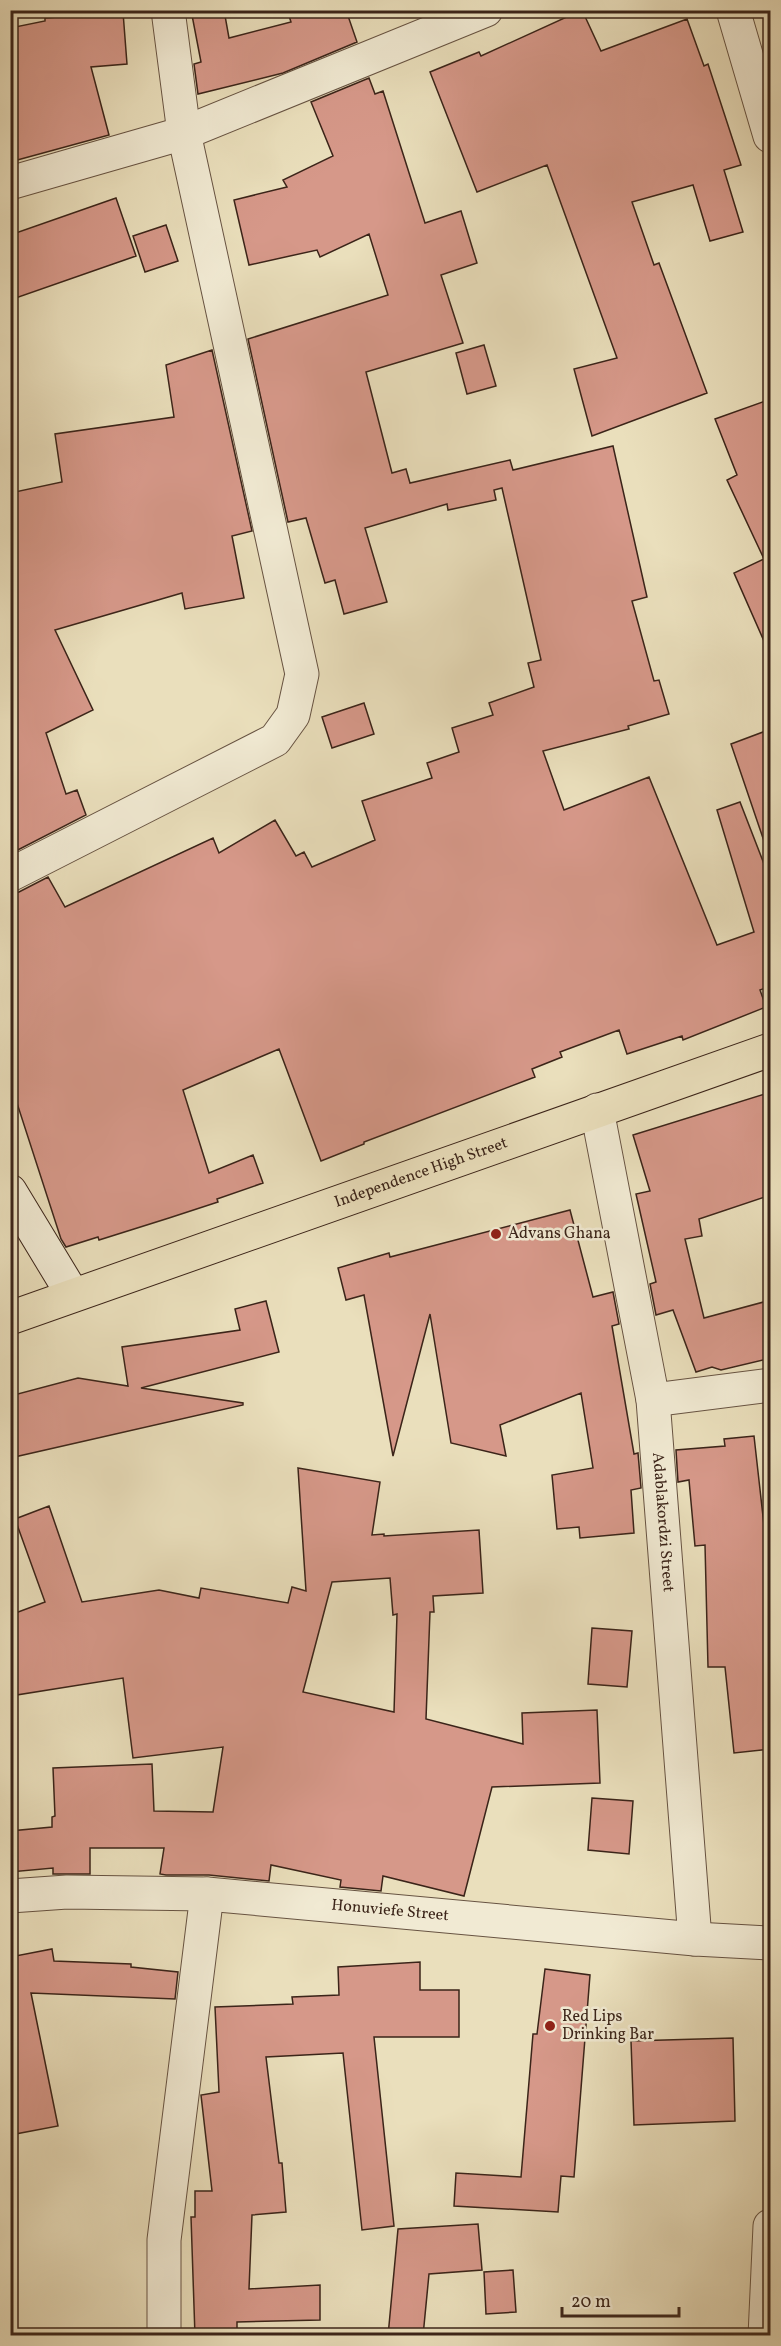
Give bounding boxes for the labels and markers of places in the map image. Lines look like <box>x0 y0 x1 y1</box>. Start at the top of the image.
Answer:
place label: Advans Ghana <box>508 1223 611 1245</box>
marker: Advans Ghana <box>489 1227 503 1241</box>
place label: Red Lips Drinking Bar <box>562 2006 654 2046</box>
marker: Red Lips Drinking Bar <box>543 2019 557 2033</box>

